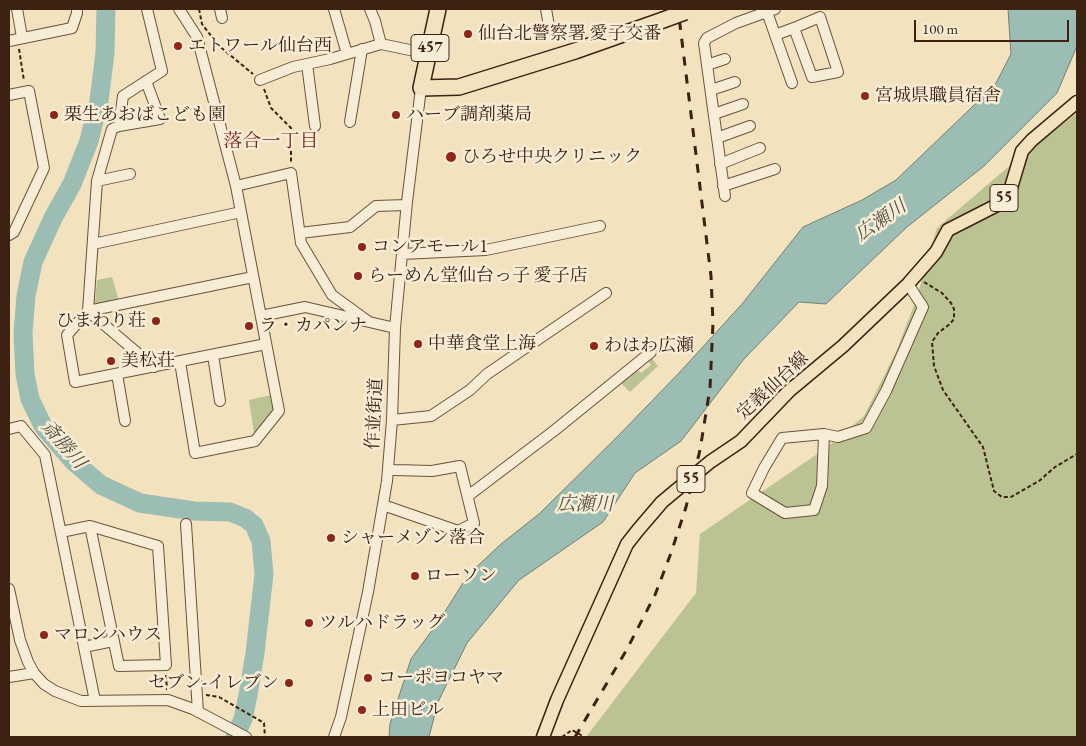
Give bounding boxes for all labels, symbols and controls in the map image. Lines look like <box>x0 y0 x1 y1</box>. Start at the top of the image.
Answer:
scale bar <box>916 10 1071 42</box>
text: 100 m <box>922 19 958 38</box>
place label: 仙台北警察署 愛子交番 <box>478 23 662 45</box>
marker: 仙台北警察署 愛子交番 <box>462 28 474 40</box>
road number: 457 <box>411 34 449 62</box>
place label: エトワール仙台西 <box>188 35 332 57</box>
marker: エトワール仙台西 <box>172 40 184 52</box>
place label: 宮城県職員宿舎 <box>875 85 1001 107</box>
marker: 宮城県職員宿舎 <box>859 90 871 102</box>
place label: 栗生あおばこども園 <box>64 104 226 126</box>
place label: ハーブ調剤薬局 <box>406 104 532 126</box>
marker: 栗生あおばこども園 <box>48 109 60 121</box>
marker: ハーブ調剤薬局 <box>390 109 402 121</box>
district label: 落合一丁目 <box>224 131 318 153</box>
place label: ひろせ中央クリニック <box>462 146 642 168</box>
marker: ひろせ中央クリニック <box>444 150 458 164</box>
road number: 55 <box>990 184 1018 212</box>
water label: 広瀬川 <box>851 195 911 247</box>
place label: コンアモール1 <box>372 236 488 258</box>
marker: コンアモール1 <box>356 241 368 253</box>
place label: らーめん堂仙台っ子 愛子店 <box>368 265 588 287</box>
marker: らーめん堂仙台っ子 愛子店 <box>352 270 364 282</box>
place label: ひまわり荘 <box>56 310 146 332</box>
marker: ひまわり荘 <box>150 315 162 327</box>
place label: ラ・カパンナ <box>259 315 367 337</box>
marker: ラ・カパンナ <box>243 320 255 332</box>
place label: 中華食堂上海 <box>428 333 536 355</box>
place label: わはわ広瀬 <box>604 335 694 357</box>
marker: 中華食堂上海 <box>412 338 424 350</box>
marker: わはわ広瀬 <box>588 340 600 352</box>
street label: 定義仙台線 <box>733 347 813 425</box>
place label: 美松荘 <box>121 350 175 372</box>
marker: 美松荘 <box>105 355 117 367</box>
street label: 作並街道 <box>362 377 388 451</box>
water label: 斎勝川 <box>36 416 90 474</box>
road number: 55 <box>677 466 705 492</box>
water label: 広瀬川 <box>557 494 613 516</box>
place label: シャーメゾン落合 <box>341 527 485 549</box>
marker: シャーメゾン落合 <box>325 532 337 544</box>
place label: ローソン <box>425 565 497 587</box>
marker: ローソン <box>409 570 421 582</box>
place label: ツルハドラッグ <box>319 612 445 634</box>
marker: ツルハドラッグ <box>303 617 315 629</box>
place label: マロンハウス <box>54 624 162 646</box>
marker: マロンハウス <box>38 629 50 641</box>
place label: コーポヨコヤマ <box>378 667 504 689</box>
place label: セブン-イレブン <box>148 672 279 694</box>
marker: コーポヨコヤマ <box>362 672 374 684</box>
marker: セブン-イレブン <box>283 677 295 689</box>
place label: 上田ビル <box>372 699 444 721</box>
marker: 上田ビル <box>356 704 368 716</box>

